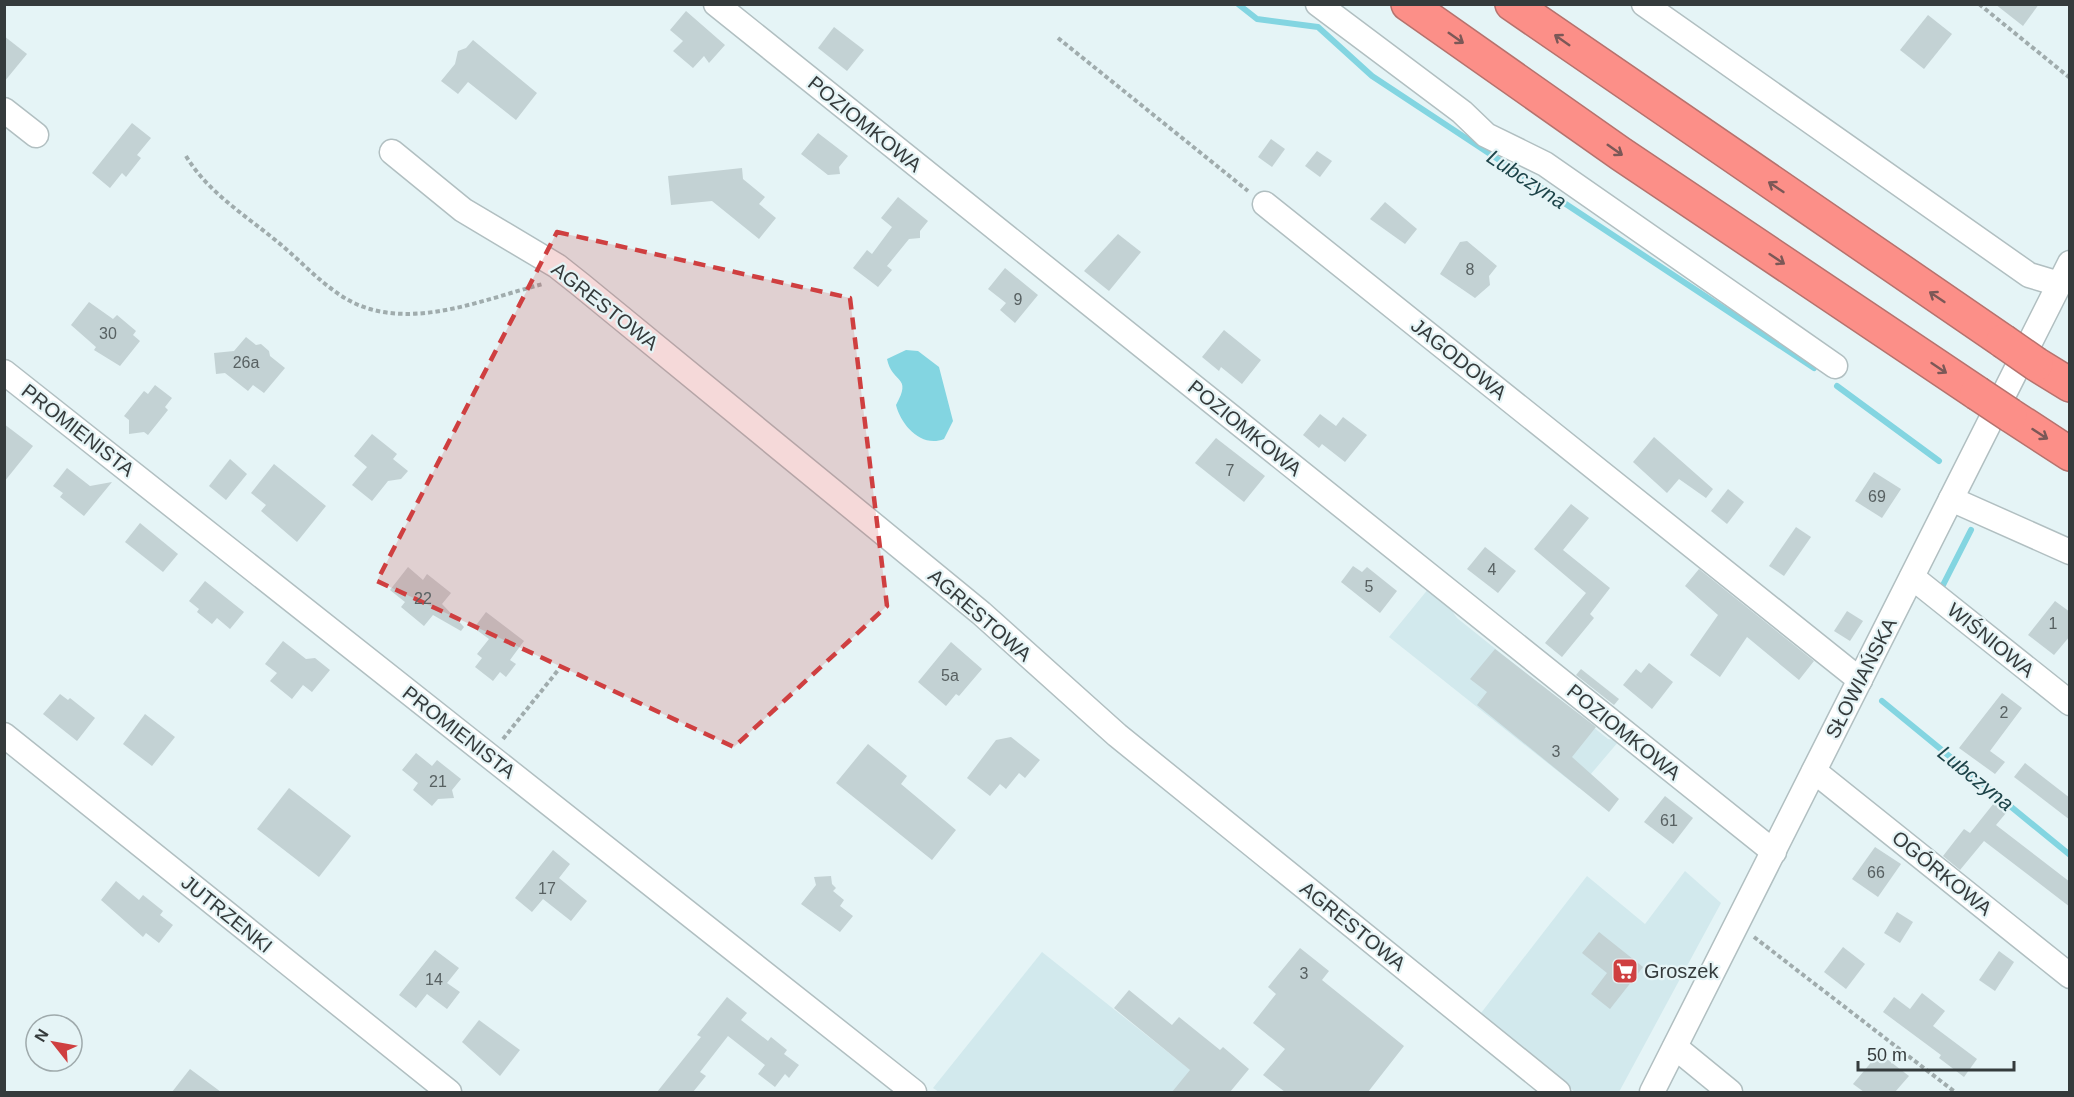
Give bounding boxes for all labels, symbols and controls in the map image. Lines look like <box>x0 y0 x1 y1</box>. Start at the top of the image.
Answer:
one-way arrow <box>1447 32 1463 44</box>
one-way arrow <box>1555 34 1571 46</box>
street label: POZIOMKOWA <box>804 72 927 177</box>
one-way arrow <box>1607 144 1623 156</box>
water label: Lubczyna <box>1483 145 1571 213</box>
one-way arrow <box>1768 181 1785 193</box>
one-way arrow <box>1768 253 1785 265</box>
street label: AGRESTOWA <box>547 258 663 355</box>
house number: 8 <box>1466 261 1475 278</box>
one-way arrow <box>1929 290 1946 302</box>
house number: 9 <box>1014 291 1023 308</box>
street label: JAGODOWA <box>1407 314 1511 404</box>
house number: 30 <box>99 325 117 342</box>
house number: 26a <box>233 354 259 371</box>
one-way arrow <box>1930 362 1947 374</box>
street label: POZIOMKOWA <box>1184 376 1307 481</box>
street label: PROMIENISTA <box>18 379 139 481</box>
one-way arrow <box>2031 428 2048 441</box>
house number: 7 <box>1226 462 1235 479</box>
house number: 69 <box>1868 488 1886 505</box>
house number: 4 <box>1488 561 1497 578</box>
street label: AGRESTOWA <box>924 564 1036 666</box>
house number: 5 <box>1365 578 1374 595</box>
house number: 22 <box>414 590 432 607</box>
street label: WIŚNIOWA <box>1943 598 2040 682</box>
street label: SŁOWIAŃSKA <box>1821 614 1901 742</box>
house number: 1 <box>2049 615 2058 632</box>
house number: 5a <box>941 667 959 684</box>
street label: POZIOMKOWA <box>1563 680 1686 785</box>
street label: PROMIENISTA <box>399 681 520 783</box>
house number: 2 <box>2000 704 2009 721</box>
water label: Lubczyna <box>1934 741 2018 815</box>
house number: 3 <box>1552 743 1561 760</box>
house number: 21 <box>429 773 447 790</box>
house number: 61 <box>1660 812 1678 829</box>
street label: OGÓRKOWA <box>1888 826 1997 920</box>
house number: 66 <box>1867 864 1885 881</box>
street label: JUTRZENKI <box>177 871 277 957</box>
street label: AGRESTOWA <box>1296 877 1411 976</box>
house number: 17 <box>538 880 556 897</box>
supermarket icon: Groszek <box>1610 956 1640 986</box>
place label: Groszek <box>1644 960 1719 982</box>
house number: 3 <box>1300 965 1309 982</box>
house number: 14 <box>425 971 443 988</box>
north arrow <box>24 1013 84 1073</box>
text: N <box>31 1026 52 1045</box>
scale bar <box>1858 1034 2014 1072</box>
text: 50 m <box>1867 1045 1907 1065</box>

